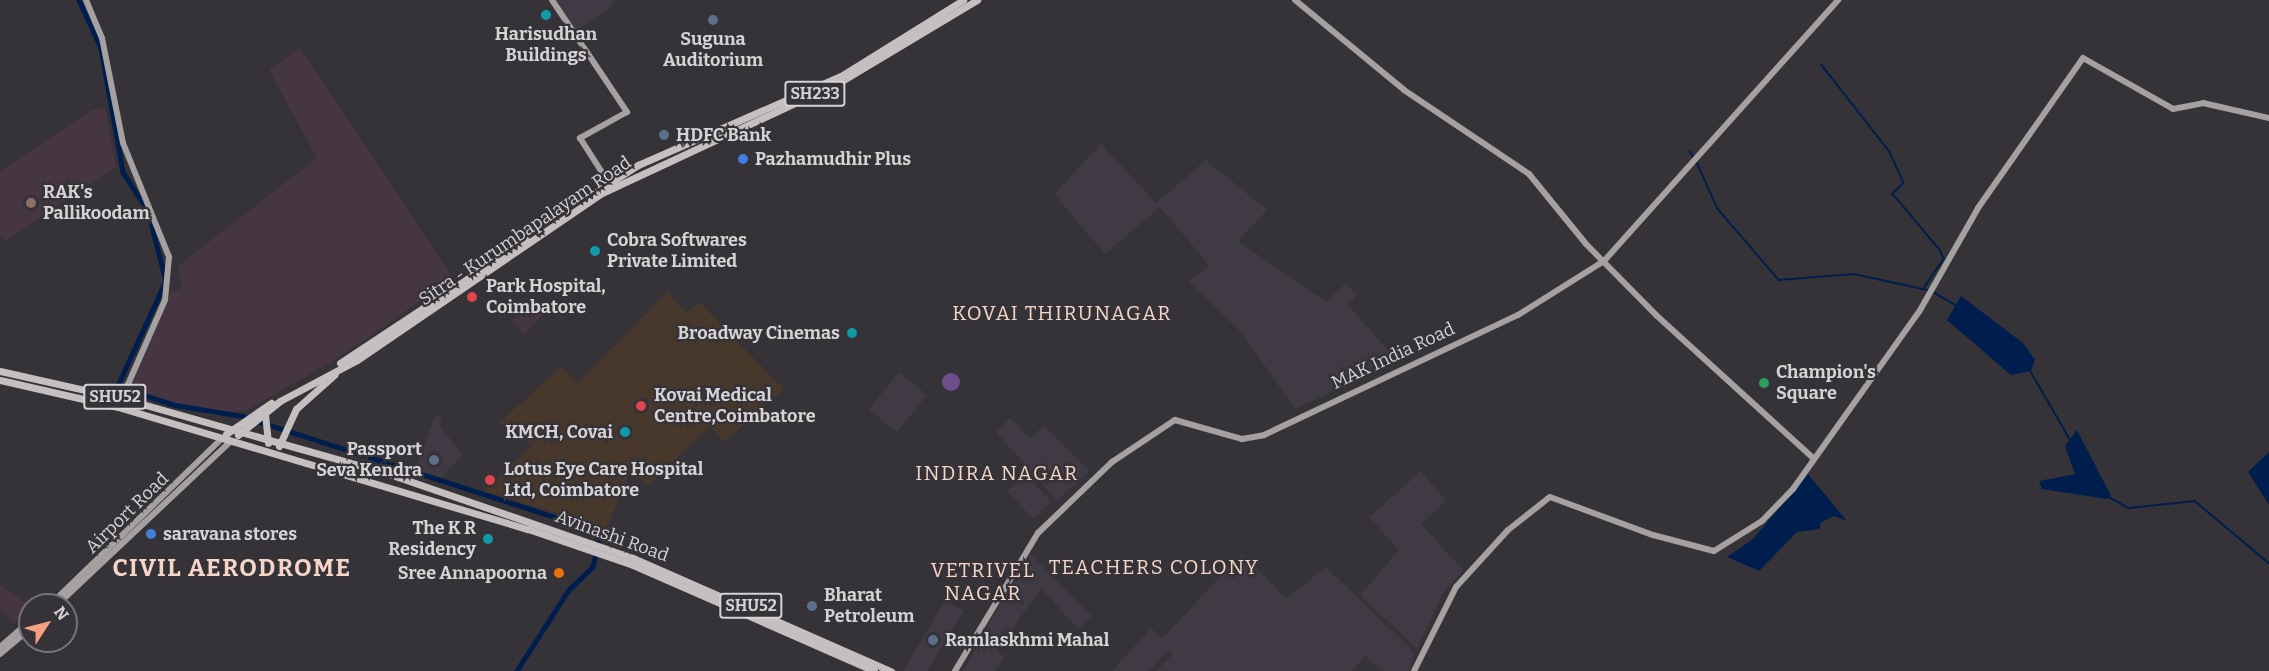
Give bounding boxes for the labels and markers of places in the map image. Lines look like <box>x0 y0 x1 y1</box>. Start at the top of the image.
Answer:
marker: Harisudhan Buildings <box>539 8 553 22</box>
marker: Suguna Auditorium <box>706 13 720 27</box>
place label: Harisudhan Buildings <box>495 24 597 66</box>
place label: Suguna Auditorium <box>663 29 763 72</box>
place label: HDFC Bank <box>676 124 771 146</box>
marker: HDFC Bank <box>657 128 671 142</box>
place label: Pazhamudhir Plus <box>755 148 911 170</box>
marker: Pazhamudhir Plus <box>736 152 750 166</box>
place label: RAK's Pallikoodam <box>43 182 150 224</box>
marker: RAK's Pallikoodam <box>24 196 38 210</box>
place label: Cobra Softwares Private Limited <box>607 230 747 272</box>
marker: Cobra Softwares Private Limited <box>588 244 602 258</box>
place label: Park Hospital, Coimbatore <box>486 276 606 318</box>
marker: Park Hospital, Coimbatore <box>463 288 481 306</box>
place label: Broadway Cinemas <box>678 322 840 344</box>
marker: Broadway Cinemas <box>845 326 859 340</box>
place label: Champion's Square <box>1776 362 1876 404</box>
marker: Champion's Square <box>1757 376 1771 390</box>
place label: Kovai Medical Centre,Coimbatore <box>654 385 816 428</box>
marker: Kovai Medical Centre,Coimbatore <box>632 397 650 415</box>
place label: KMCH, Covai <box>505 421 613 443</box>
marker: KMCH, Covai <box>618 425 632 439</box>
place label: Passport Seva Kendra <box>316 439 422 482</box>
marker: Passport Seva Kendra <box>427 453 441 467</box>
place label: Lotus Eye Care Hospital Ltd, Coimbatore <box>504 459 703 502</box>
marker: Lotus Eye Care Hospital Ltd, Coimbatore <box>481 471 499 489</box>
place label: The K R Residency <box>388 518 476 560</box>
place label: saravana stores <box>163 523 297 545</box>
marker: saravana stores <box>144 527 158 541</box>
marker: The K R Residency <box>481 532 495 546</box>
place label: Sree Annapoorna <box>398 562 547 584</box>
marker: Sree Annapoorna <box>552 566 566 580</box>
place label: Bharat Petroleum <box>824 585 914 628</box>
marker: Bharat Petroleum <box>805 599 819 613</box>
place label: Ramlaskhmi Mahal <box>945 629 1109 651</box>
marker: Ramlaskhmi Mahal <box>926 633 940 647</box>

